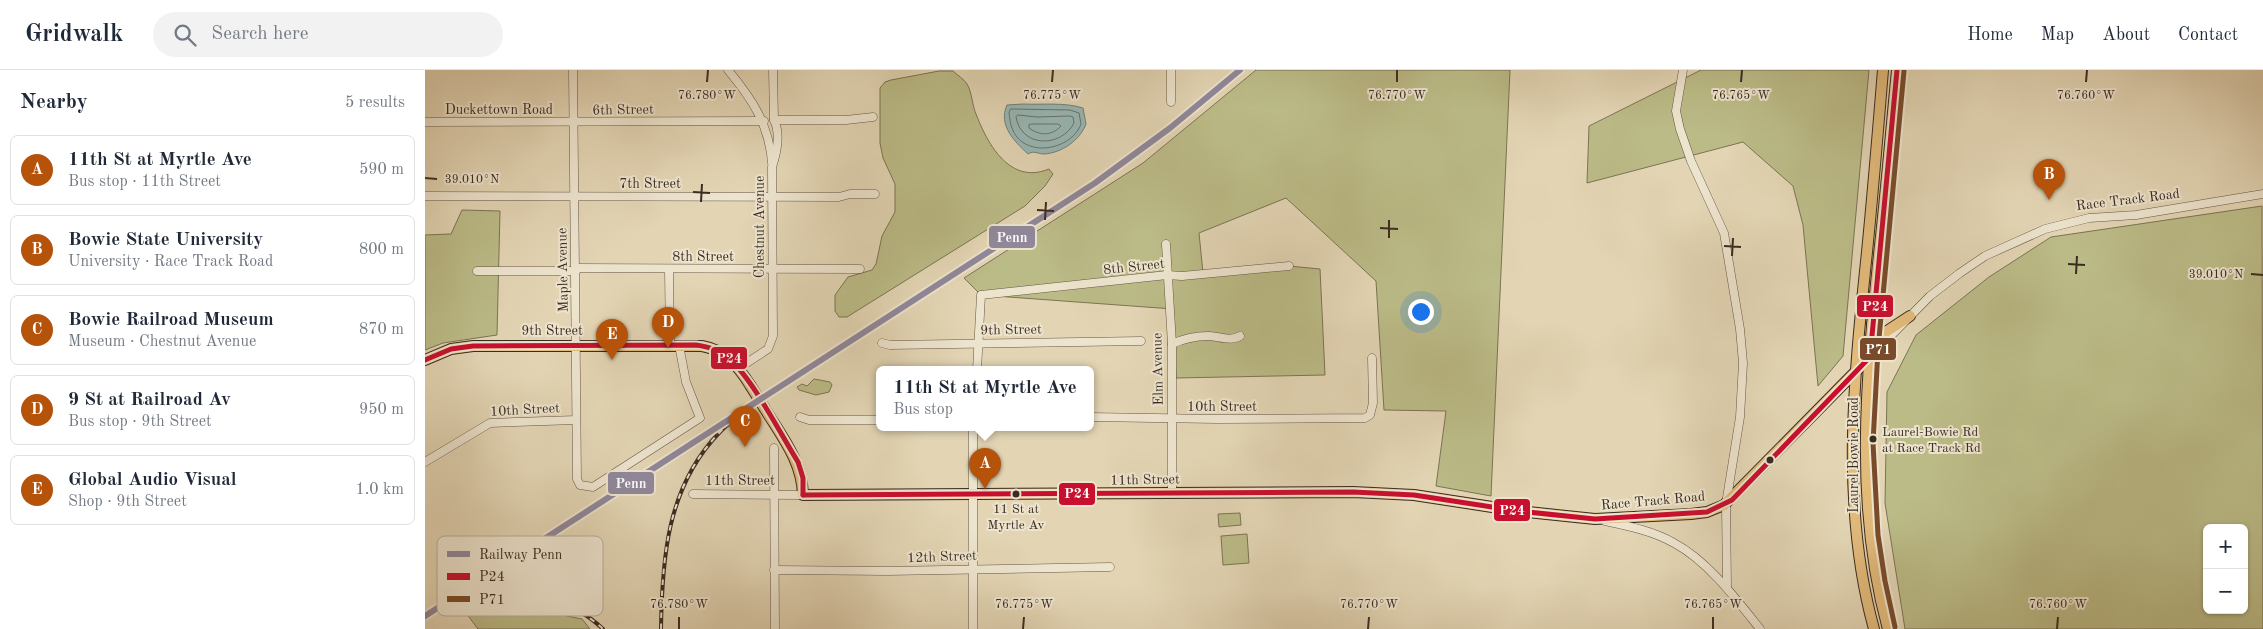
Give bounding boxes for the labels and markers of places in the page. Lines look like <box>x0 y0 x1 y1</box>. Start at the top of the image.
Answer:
pin: B <box>2033 159 2065 200</box>
pin: D <box>652 307 684 348</box>
pin: E <box>596 319 628 360</box>
pin: C <box>729 406 761 447</box>
place label: Laurel-Bowie Rd at Race Track Rd <box>1882 426 1981 455</box>
marker: Laurel-Bowie Rd at Race Track Rd <box>1868 434 1878 444</box>
pin: A <box>969 448 1001 489</box>
unlabelled marker <box>1765 455 1775 465</box>
marker: 11 St at Myrtle Av <box>1011 489 1021 499</box>
place label: 11 St at Myrtle Av <box>988 503 1044 532</box>

